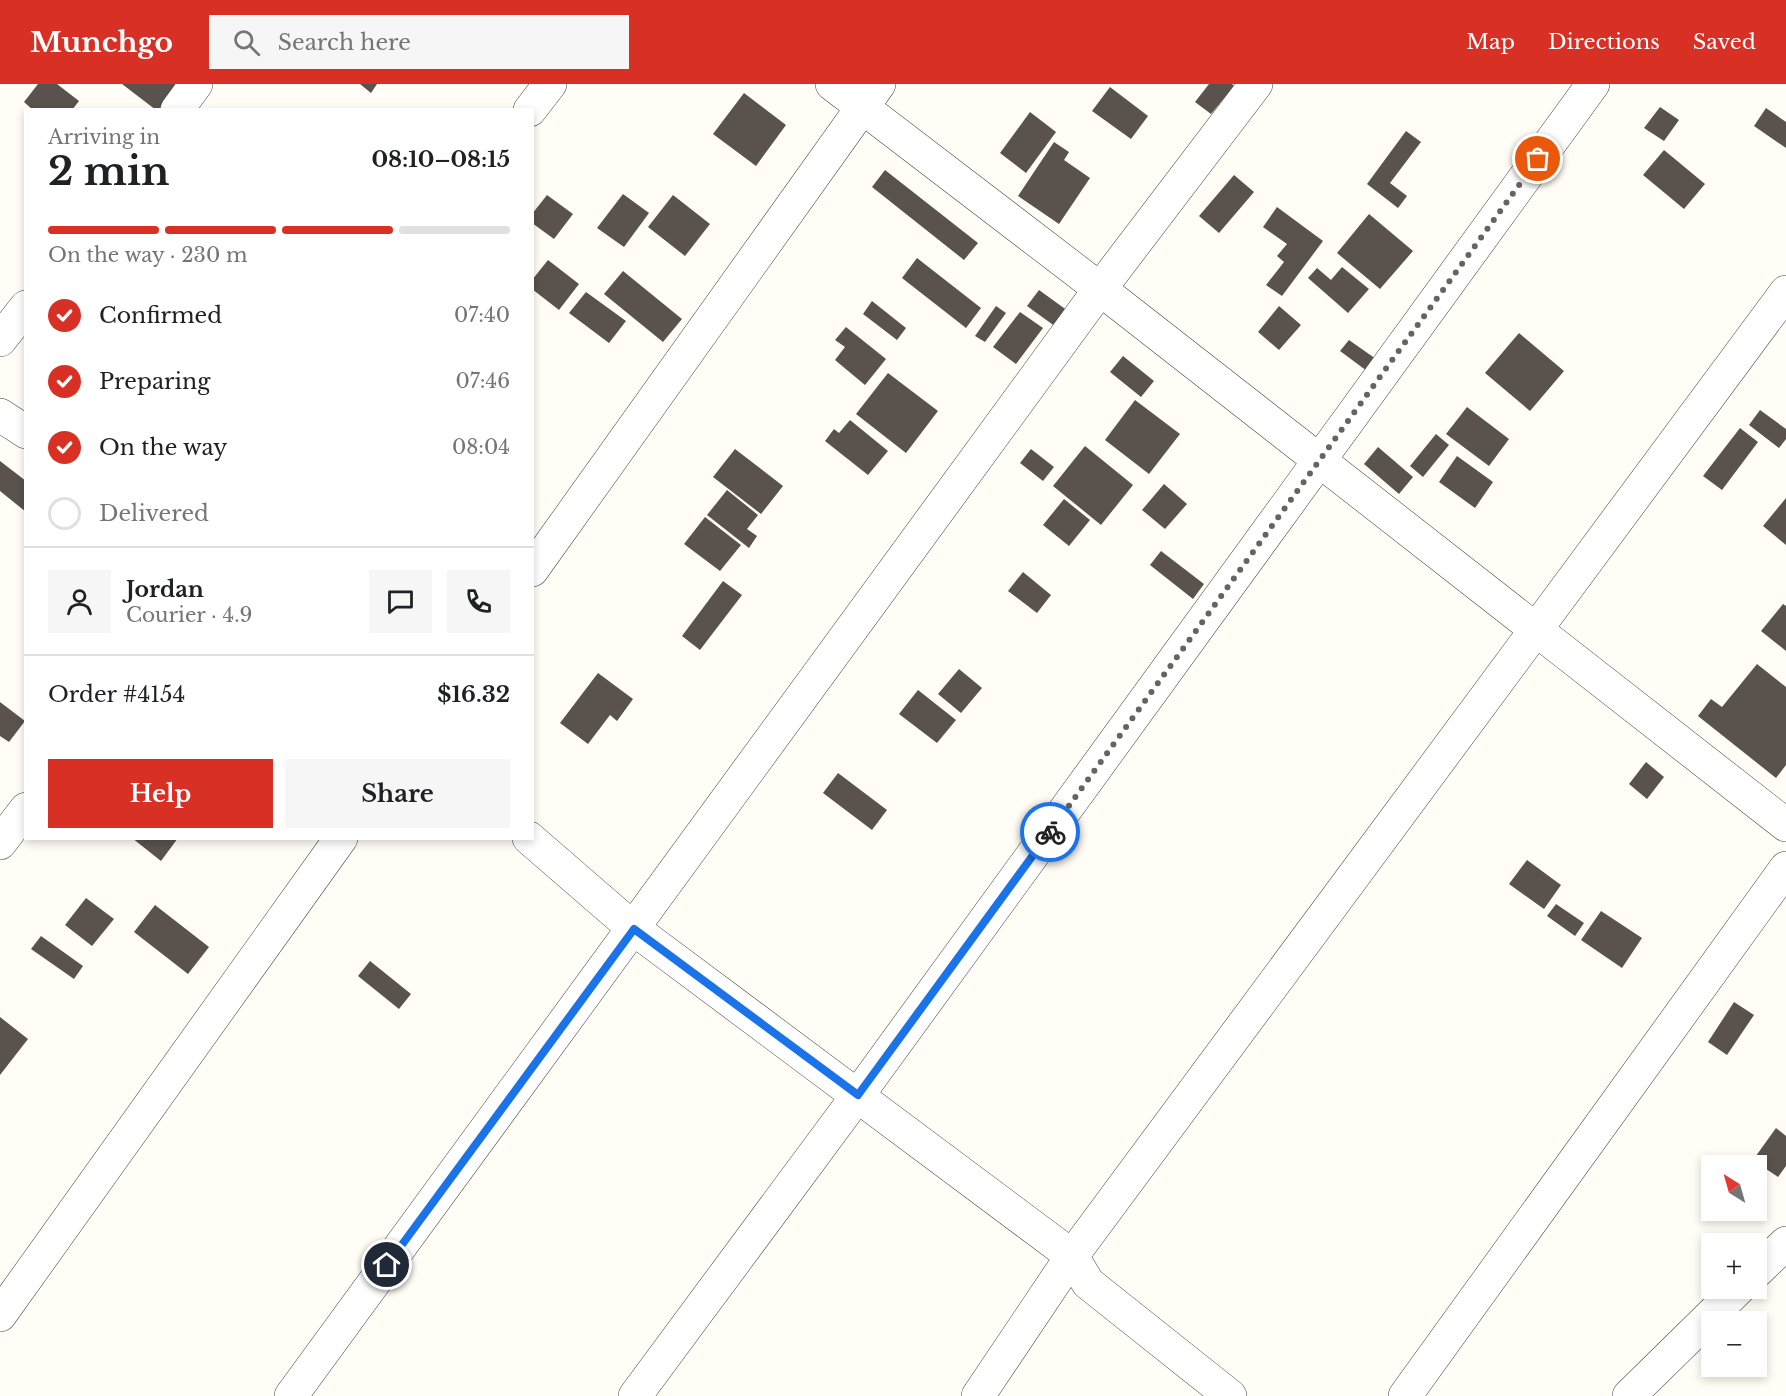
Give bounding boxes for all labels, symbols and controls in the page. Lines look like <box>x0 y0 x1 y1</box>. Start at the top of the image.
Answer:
search box <box>209 15 629 69</box>
text: Munchgo <box>30 25 173 60</box>
icon: search <box>230 26 263 59</box>
text: Search here <box>278 29 411 56</box>
text: Map <box>1466 29 1515 55</box>
text: Directions <box>1548 29 1660 55</box>
text: Saved <box>1693 29 1756 55</box>
text: Arriving in <box>48 125 160 149</box>
pin <box>1512 133 1563 184</box>
icon: bag <box>1521 142 1554 175</box>
text: 08:10–08:15 <box>371 146 510 173</box>
text: 2 min <box>48 147 169 196</box>
text: On the way · 230 m <box>48 243 247 267</box>
icon: check <box>48 299 81 332</box>
text: Confirmed <box>99 302 222 329</box>
text: 07:40 <box>454 303 510 327</box>
icon: check <box>48 365 81 398</box>
text: Preparing <box>99 368 210 395</box>
text: 07:46 <box>455 369 510 393</box>
icon: check <box>48 431 81 464</box>
text: On the way <box>99 434 227 461</box>
text: 08:04 <box>452 435 510 459</box>
text: Delivered <box>99 500 209 527</box>
button: person <box>48 570 111 633</box>
button: chat <box>369 570 432 633</box>
button: phone <box>447 570 510 633</box>
text: Jordan <box>126 576 204 603</box>
text: Courier · 4.9 <box>126 603 252 627</box>
text: Order #4154 <box>48 681 185 708</box>
text: $16.32 <box>437 681 510 708</box>
button: Help <box>48 759 273 828</box>
button: Share <box>285 759 510 828</box>
courier <box>1020 802 1080 862</box>
icon: bike <box>1034 816 1067 849</box>
north arrow <box>1701 1155 1767 1221</box>
map controls <box>1701 1155 1767 1377</box>
button: + <box>1701 1233 1767 1299</box>
pin <box>361 1239 412 1290</box>
icon: home <box>370 1248 403 1281</box>
button: − <box>1701 1311 1767 1377</box>

